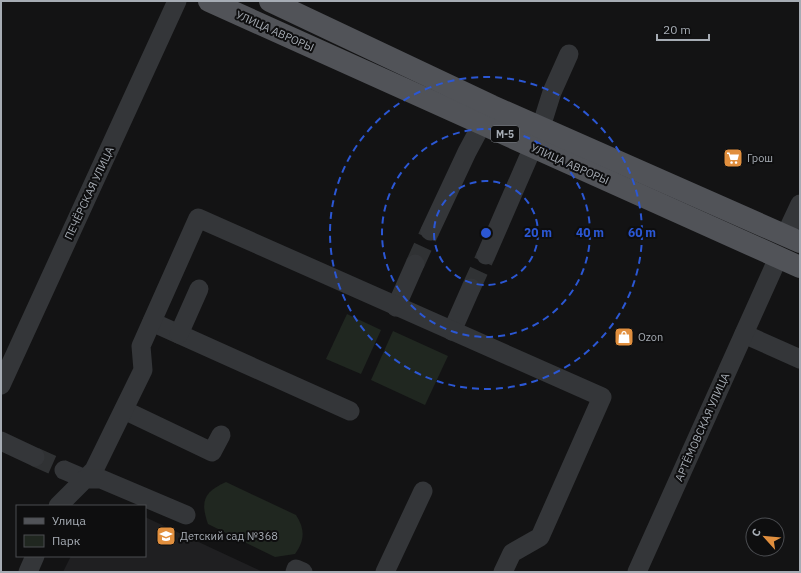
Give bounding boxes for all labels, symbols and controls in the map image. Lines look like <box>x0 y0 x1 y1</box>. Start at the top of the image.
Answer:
street label: УЛИЦА АВРОРЫ <box>234 8 316 54</box>
scale bar <box>657 16 709 42</box>
text: 20 m <box>663 22 691 37</box>
road number: М-5 <box>491 126 519 142</box>
street label: УЛИЦА АВРОРЫ <box>529 141 611 187</box>
street label: ПЕЧЁРСКАЯ УЛИЦА <box>61 144 117 242</box>
supermarket icon: Грош <box>722 147 744 169</box>
place label: Грош <box>747 151 773 165</box>
text: 20 m <box>524 225 552 240</box>
text: 40 m <box>576 225 604 240</box>
text: 60 m <box>628 225 656 240</box>
centre of rings <box>479 226 493 240</box>
shop icon: Ozon <box>613 326 635 348</box>
place label: Ozon <box>638 330 663 344</box>
street label: АРТЁМОВСКАЯ УЛИЦА <box>672 370 732 484</box>
legend <box>16 505 146 557</box>
text: Улица <box>52 513 86 528</box>
north arrow <box>745 517 785 557</box>
school or university icon: Детский сад №368 <box>155 525 177 547</box>
text: С <box>748 526 764 539</box>
place label: Детский сад №368 <box>180 529 278 543</box>
text: Парк <box>52 533 81 548</box>

